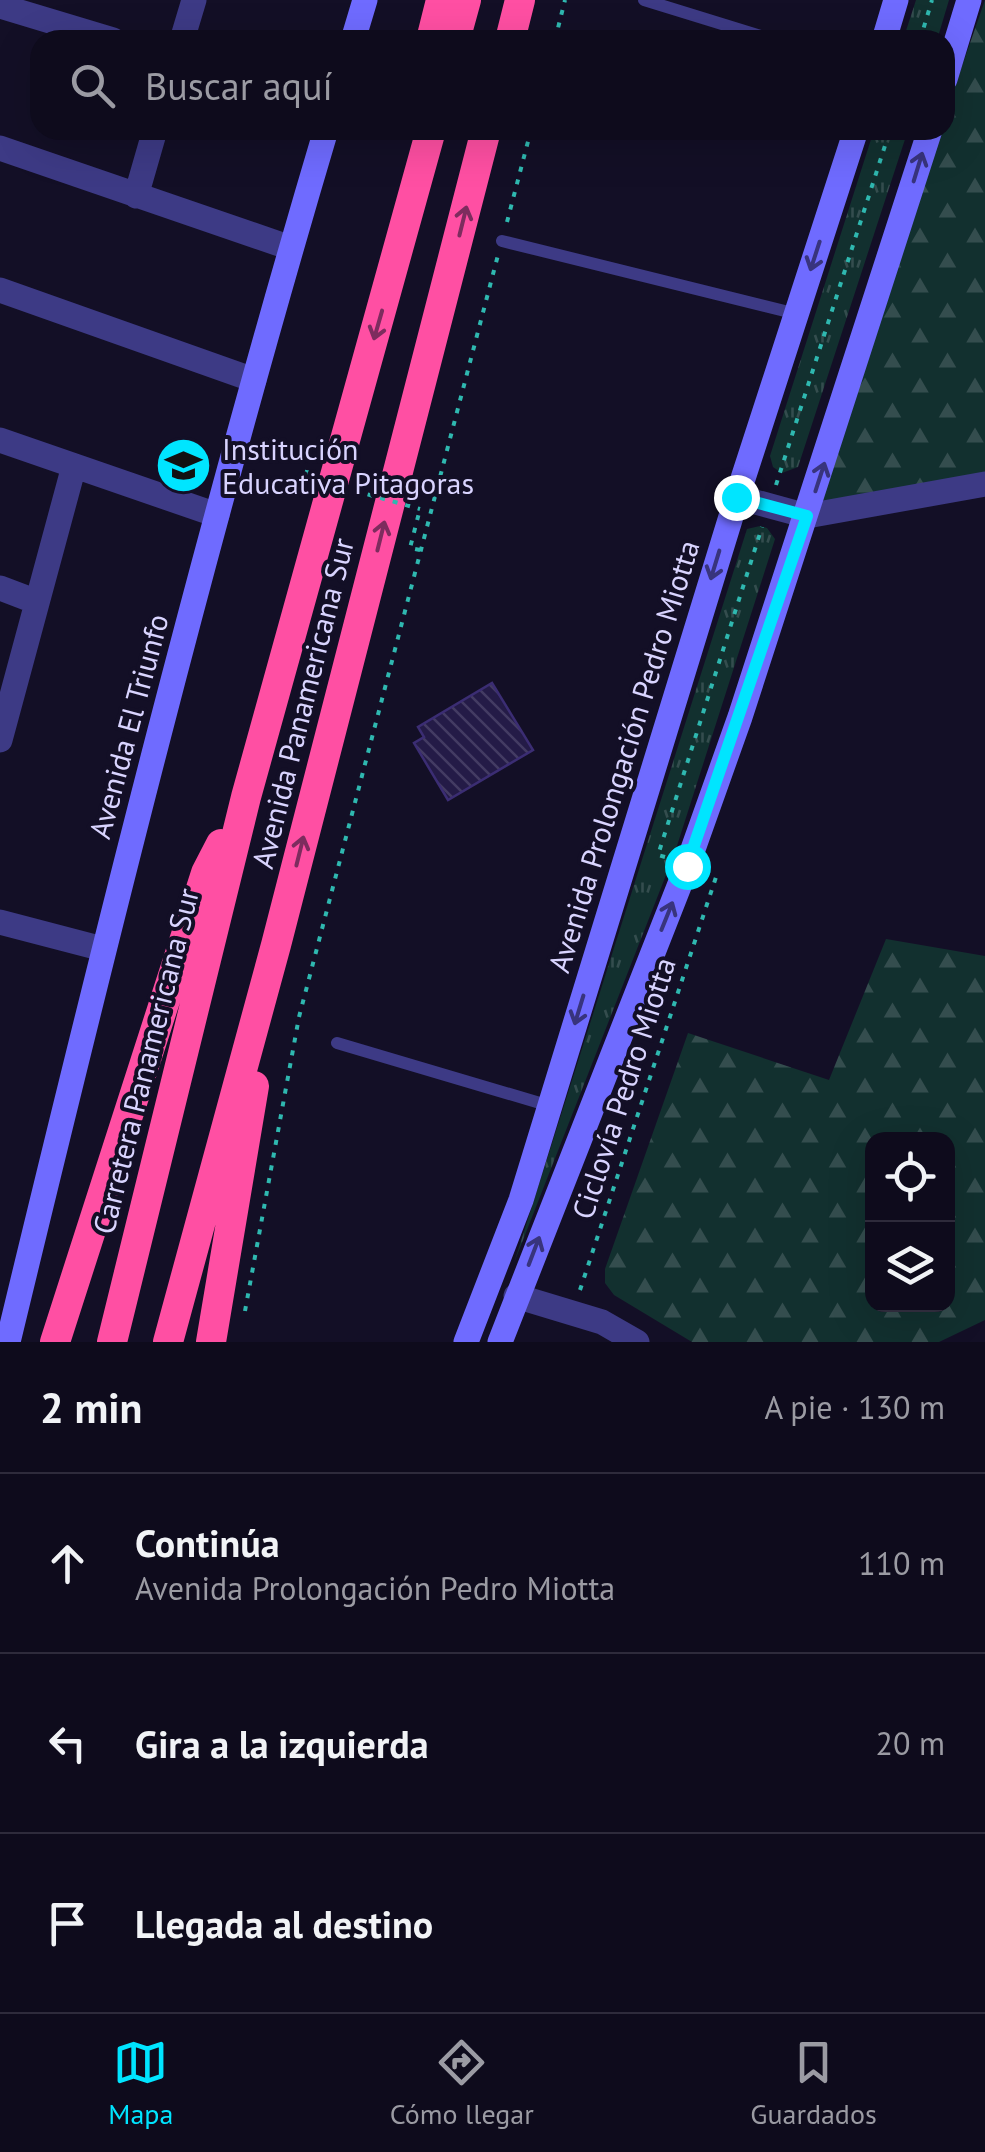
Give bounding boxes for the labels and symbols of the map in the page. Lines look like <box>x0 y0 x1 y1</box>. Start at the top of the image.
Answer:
one-way arrow <box>910 152 928 184</box>
one-way arrow <box>454 206 473 237</box>
one-way arrow <box>805 240 823 272</box>
one-way arrow <box>368 309 386 341</box>
place label: Institución Educativa Pitagoras <box>222 429 474 502</box>
school or university icon: Institución Educativa Pitagoras <box>153 435 213 495</box>
one-way arrow <box>812 462 830 493</box>
route end <box>714 475 760 521</box>
one-way arrow <box>373 521 392 552</box>
street label: Avenida Panamericana Sur <box>242 534 362 872</box>
street label: Avenida Prolongación Pedro Miotta <box>539 535 707 977</box>
one-way arrow <box>705 549 723 581</box>
street label: Avenida El Triunfo <box>79 609 177 843</box>
one-way arrow <box>292 836 310 868</box>
route start <box>665 844 711 890</box>
street label: Carretera Panamericana Sur <box>83 884 207 1238</box>
one-way arrow <box>660 902 678 932</box>
street label: Ciclovía Pedro Miotta <box>562 952 684 1224</box>
one-way arrow <box>569 994 587 1025</box>
one-way arrow <box>526 1236 544 1266</box>

